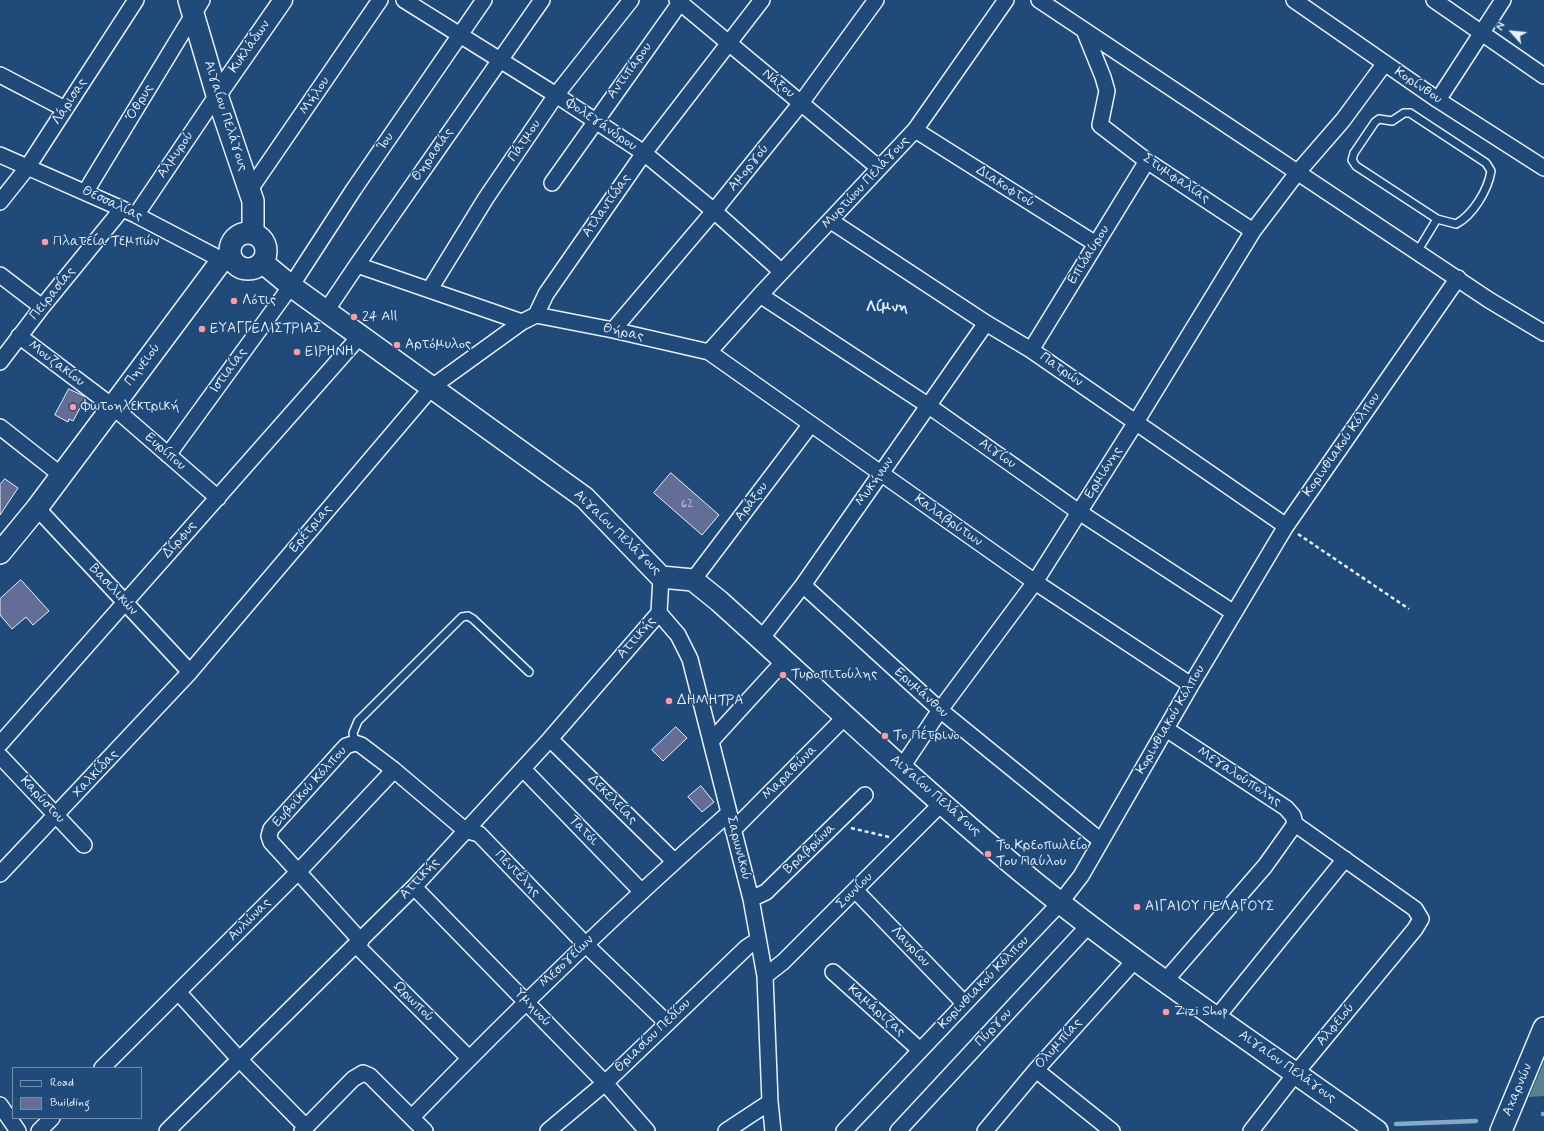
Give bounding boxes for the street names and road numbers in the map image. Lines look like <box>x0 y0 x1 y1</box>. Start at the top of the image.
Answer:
street label: Κυκλάδων <box>226 17 274 77</box>
street label: Αντιπάρου <box>604 39 656 103</box>
street label: Αιγαίου Πελάγους <box>199 59 251 173</box>
street label: Κορίνθου <box>1391 64 1445 108</box>
street label: Νάξου <box>758 66 798 102</box>
street label: Μήλου <box>296 74 334 118</box>
street label: Λάρισας <box>49 76 91 128</box>
street label: Όθρυς <box>122 82 158 124</box>
street label: Φολεγάνδρου <box>562 95 640 155</box>
street label: Πάτμου <box>505 117 545 165</box>
street label: Θηρασιάς <box>408 125 458 185</box>
street label: Αλμυρού <box>154 128 198 182</box>
street label: Ίου <box>374 130 398 154</box>
street label: Μυρτώου Πελάγους <box>819 133 913 233</box>
street label: Αμοργού <box>725 141 773 195</box>
street label: Στυμφαλίας <box>1139 150 1213 208</box>
street label: Διακοφτού <box>972 162 1038 212</box>
street label: Ατλαντίδας <box>579 171 635 241</box>
street label: Θεσσαλίας <box>79 183 145 225</box>
street label: Επιδαύρου <box>1064 222 1114 288</box>
street label: Πειρασίας <box>26 264 80 324</box>
street label: Θήρας <box>601 320 645 346</box>
street label: Μουζακίου <box>24 337 88 391</box>
street label: Πηνειού <box>121 340 165 390</box>
street label: Ιστιαίας <box>207 345 251 397</box>
street label: Πατρών <box>1036 349 1086 391</box>
street label: Κορινθιακού Κόλπου <box>1300 390 1384 500</box>
street label: Ευρίπου <box>141 430 189 474</box>
street label: Αιγίου <box>975 435 1019 473</box>
street label: Ερμιόνης <box>1081 444 1127 502</box>
street label: Μυκήνων <box>852 454 898 510</box>
street label: Αράξου <box>732 479 772 525</box>
street label: Αιγαίου Πελάγους <box>570 487 664 579</box>
street label: Καλαβρύτων <box>911 491 985 551</box>
street label: Ερέτριας <box>286 501 336 557</box>
street label: Δίρφυς <box>159 518 201 562</box>
street label: Βασιλικών <box>85 561 141 619</box>
street label: Αττικής <box>614 613 660 663</box>
street label: Κορινθιακού Κόλπου <box>1133 662 1209 778</box>
street label: Ερυμάνθου <box>890 664 952 722</box>
street label: Μαραθώνα <box>759 742 821 804</box>
street label: Ευβοϊκού Κόλπου <box>269 743 351 831</box>
street label: Μεγαλούπολης <box>1194 743 1284 811</box>
street label: Χαλκίδας <box>70 746 122 802</box>
street label: Αιγαίου Πελάγους <box>886 752 984 840</box>
street label: Δεκελείας <box>584 772 640 828</box>
street label: Καρύστου <box>16 773 68 827</box>
street label: Τατόι <box>564 812 602 850</box>
street label: Σαρωνικού <box>722 814 754 882</box>
street label: Βραβρώνα <box>780 820 840 878</box>
street label: Πεντέλης <box>491 847 543 901</box>
street label: Αττικής <box>397 855 443 903</box>
street label: Σουνίου <box>833 869 877 913</box>
street label: Αυλώνας <box>225 895 275 945</box>
street label: Λαυρίου <box>887 923 933 971</box>
street label: Μεσογείων <box>536 932 598 992</box>
street label: Κορινθιακού Κόλπου <box>935 933 1033 1033</box>
street label: Ωρωπού <box>389 978 437 1026</box>
street label: Καμάριζας <box>844 981 908 1041</box>
street label: Υμηυού <box>510 985 554 1031</box>
street label: Θριασίου Πεδίου <box>611 995 695 1077</box>
street label: Αλφειού <box>1313 1000 1359 1050</box>
street label: Πύργου <box>972 1005 1016 1051</box>
street label: Ολυμπίας <box>1032 1015 1086 1073</box>
street label: Αιγαίου Πελάγους <box>1235 1027 1339 1107</box>
street label: Αχαρνών <box>1499 1061 1537 1119</box>

